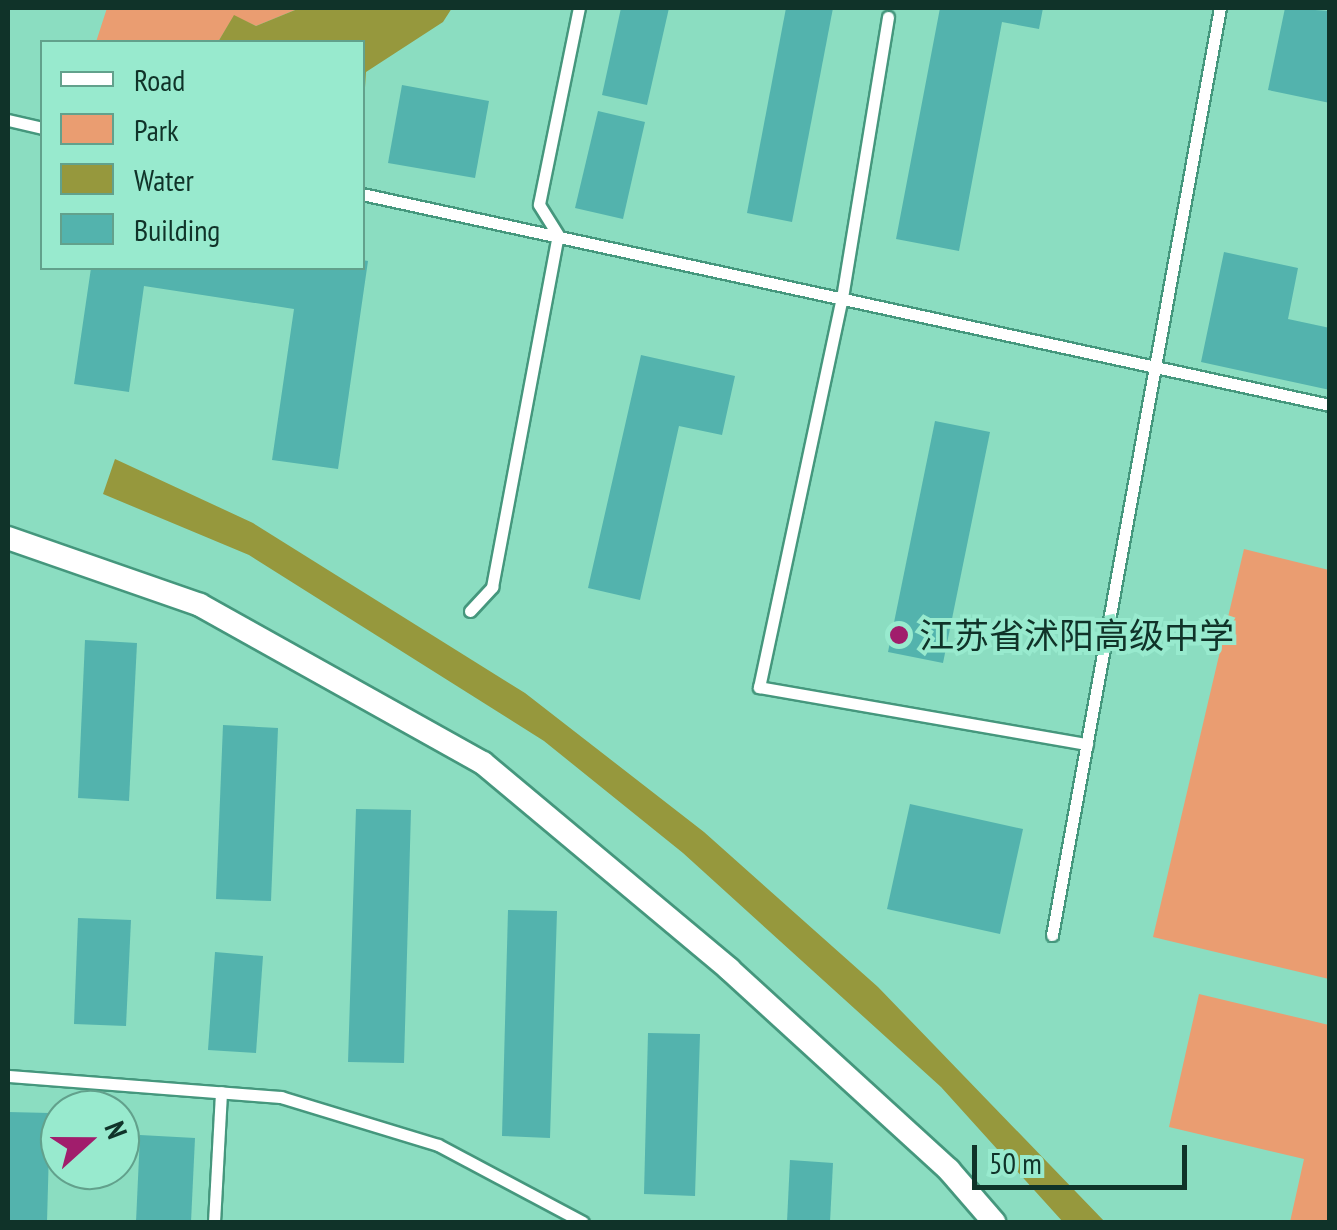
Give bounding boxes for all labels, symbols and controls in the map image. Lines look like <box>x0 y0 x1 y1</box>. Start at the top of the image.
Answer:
legend <box>40 40 365 270</box>
text: Road <box>134 60 185 99</box>
text: Park <box>134 110 179 149</box>
text: Water <box>134 160 194 199</box>
text: Building <box>134 210 220 249</box>
place label: 江苏省沭阳高级中学 <box>919 614 1234 656</box>
marker: 江苏省沭阳高级中学 <box>888 624 910 646</box>
north arrow <box>40 1090 140 1190</box>
text: N <box>97 1116 137 1143</box>
scale bar <box>977 1125 1192 1187</box>
text: 50 m <box>989 1143 1042 1182</box>

